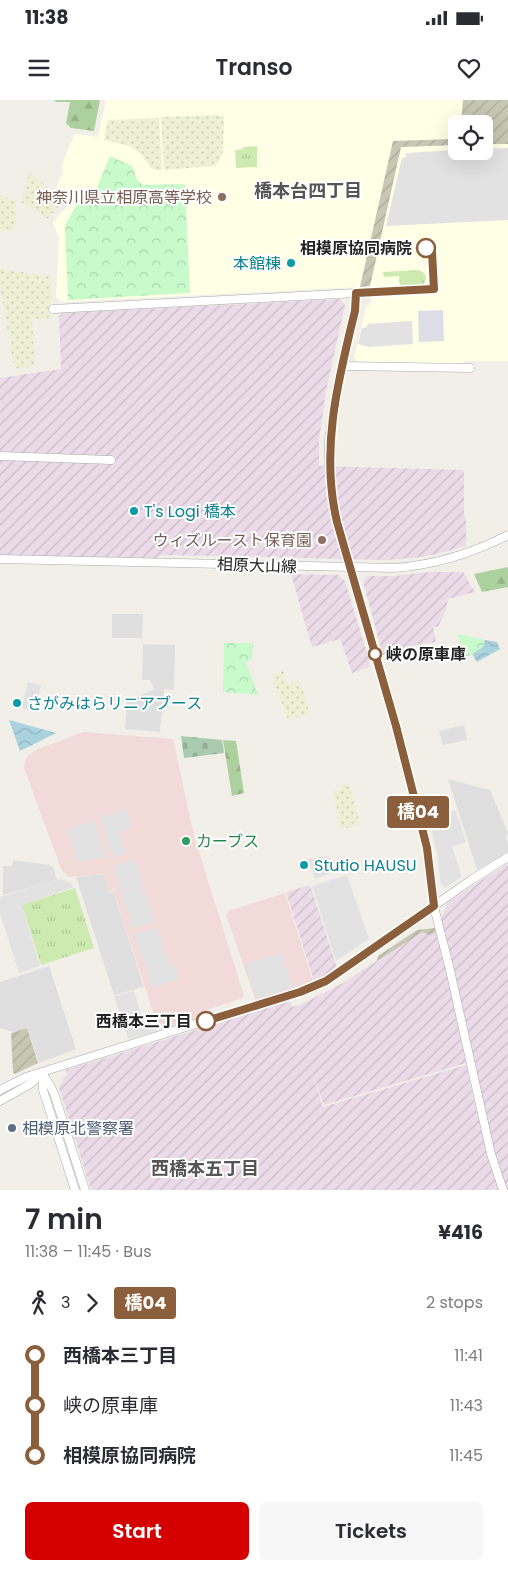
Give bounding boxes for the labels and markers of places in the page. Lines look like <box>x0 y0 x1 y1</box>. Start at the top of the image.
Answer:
place label: 神奈川県立相原高等学校 <box>36 186 212 209</box>
marker: 神奈川県立相原高等学校 <box>216 191 228 203</box>
place label: 相模原協同病院 <box>300 237 412 260</box>
marker: 相模原協同病院 <box>416 238 436 258</box>
place label: 本館棟 <box>233 252 281 275</box>
marker: 本館棟 <box>285 257 297 269</box>
place label: T's Logi 橋本 <box>144 500 236 523</box>
marker: T's Logi 橋本 <box>128 505 140 517</box>
place label: ウィズルースト保育園 <box>153 529 312 552</box>
marker: ウィズルースト保育園 <box>316 534 328 546</box>
place label: 峡の原車庫 <box>386 643 466 666</box>
marker: 峡の原車庫 <box>368 647 382 661</box>
place label: さがみはらリニアブース <box>27 692 202 715</box>
marker: さがみはらリニアブース <box>11 697 23 709</box>
place label: カーブス <box>196 830 259 853</box>
marker: カーブス <box>180 835 192 847</box>
place label: Stutio HAUSU <box>314 854 417 877</box>
marker: Stutio HAUSU <box>298 859 310 871</box>
place label: 西橋本三丁目 <box>96 1010 192 1033</box>
marker: 西橋本三丁目 <box>196 1011 216 1031</box>
place label: 相模原北警察署 <box>22 1117 134 1140</box>
marker: 相模原北警察署 <box>6 1122 18 1134</box>

